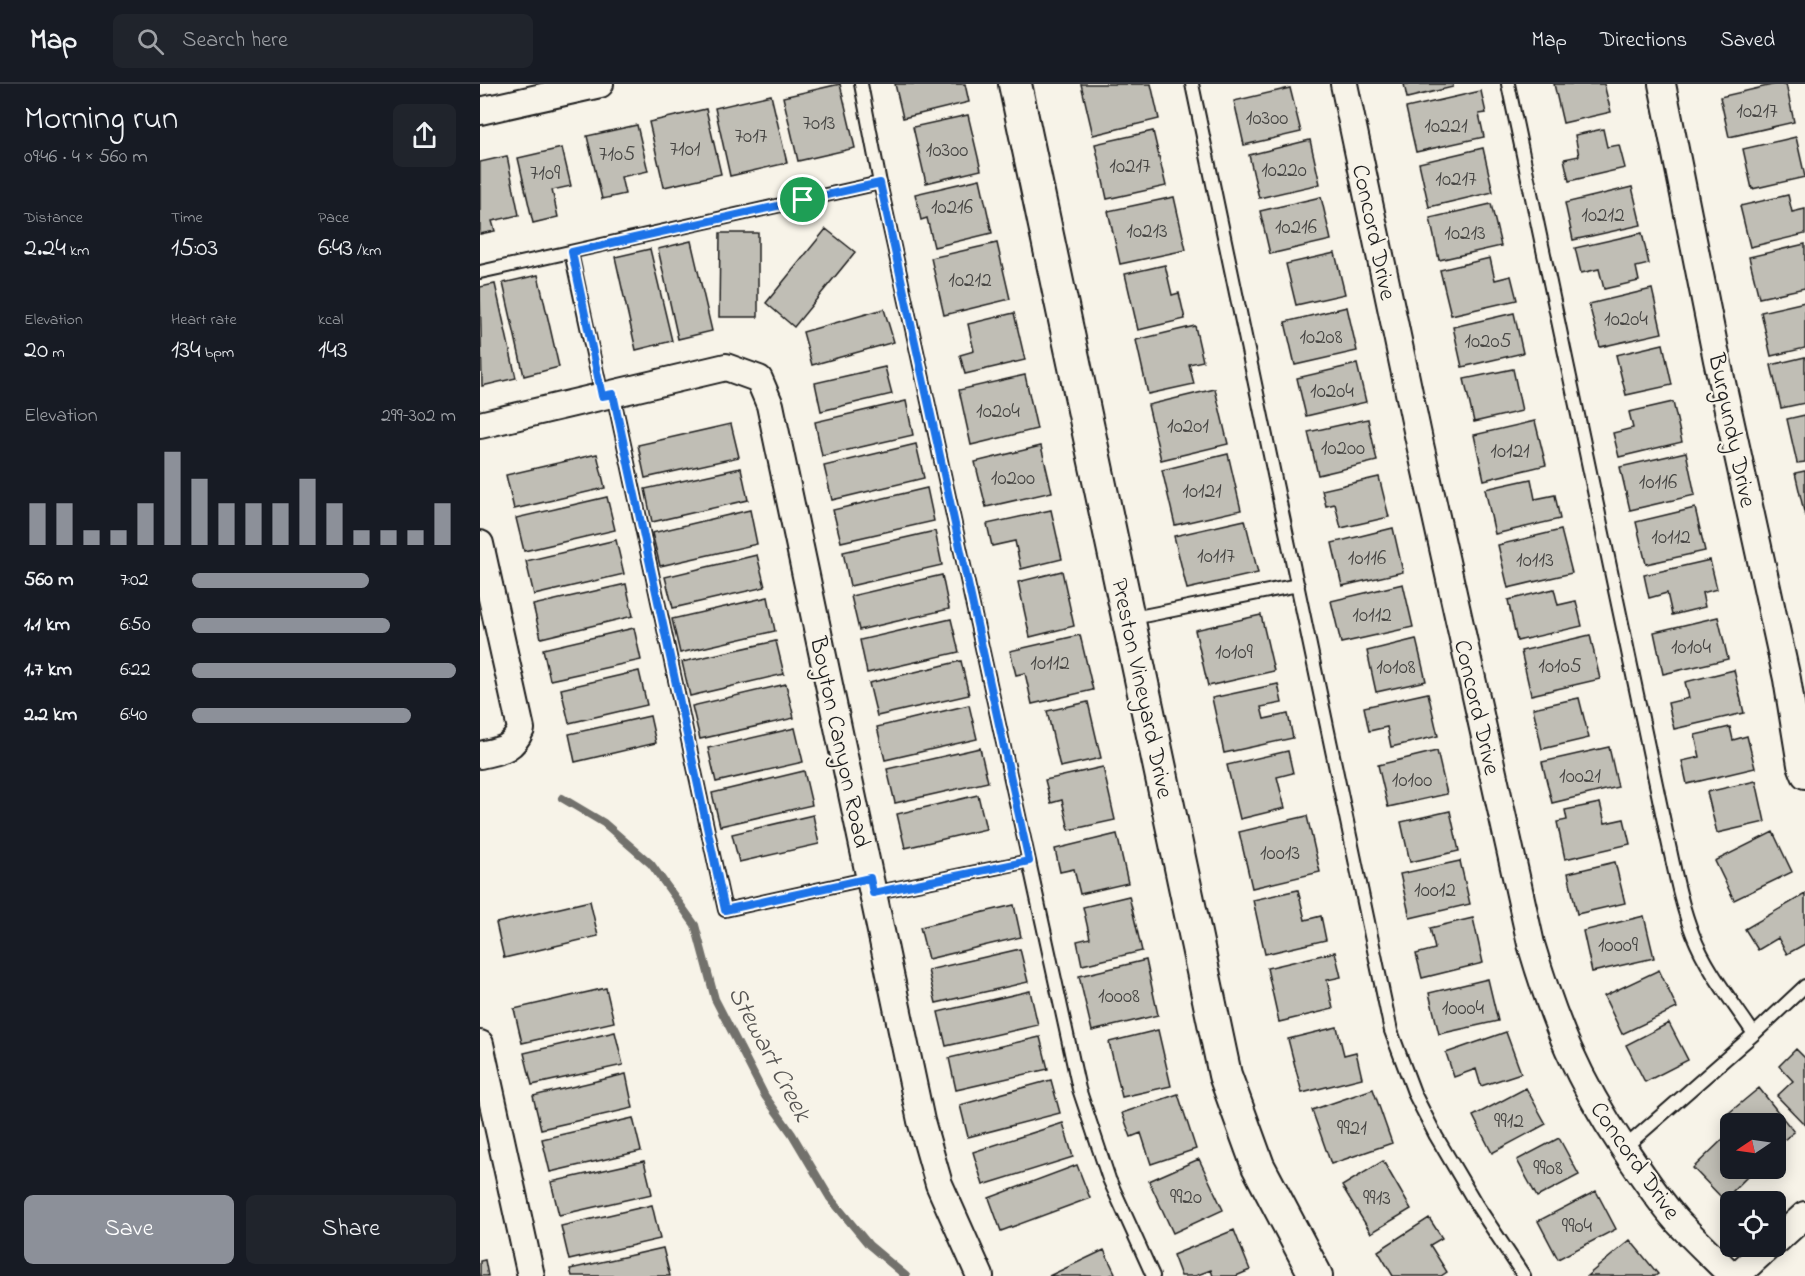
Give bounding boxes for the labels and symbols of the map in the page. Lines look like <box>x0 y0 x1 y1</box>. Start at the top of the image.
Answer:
house number: 10217 <box>1736 97 1778 127</box>
house number: 10300 <box>1246 104 1288 134</box>
house number: 7013 <box>802 109 836 139</box>
house number: 10221 <box>1424 112 1468 142</box>
house number: 7017 <box>734 122 768 152</box>
house number: 7101 <box>669 135 701 165</box>
house number: 10300 <box>926 136 968 166</box>
house number: 7105 <box>599 140 635 170</box>
house number: 10217 <box>1109 152 1151 182</box>
house number: 10220 <box>1261 156 1307 186</box>
house number: 7109 <box>530 159 561 189</box>
street label: Concord Drive <box>1341 162 1404 304</box>
house number: 10217 <box>1435 165 1477 195</box>
pin <box>777 174 828 225</box>
house number: 10216 <box>931 193 973 223</box>
house number: 10212 <box>1581 201 1625 231</box>
house number: 10216 <box>1275 213 1317 243</box>
house number: 10213 <box>1126 217 1168 247</box>
house number: 10213 <box>1444 219 1486 249</box>
house number: 10212 <box>948 266 992 296</box>
house number: 10204 <box>1604 305 1648 335</box>
house number: 10208 <box>1299 323 1343 353</box>
house number: 10205 <box>1464 327 1512 357</box>
street label: Burgundy Drive <box>1696 349 1764 511</box>
house number: 10204 <box>1310 377 1354 407</box>
house number: 10204 <box>976 397 1020 427</box>
house number: 10201 <box>1167 412 1209 442</box>
house number: 10200 <box>1321 434 1365 464</box>
house number: 10121 <box>1490 437 1530 467</box>
house number: 10200 <box>991 464 1035 494</box>
house number: 10116 <box>1639 468 1677 498</box>
house number: 10121 <box>1182 477 1222 507</box>
house number: 10112 <box>1651 523 1691 553</box>
house number: 10117 <box>1197 542 1235 572</box>
house number: 10116 <box>1348 544 1386 574</box>
house number: 10113 <box>1516 546 1554 576</box>
street label: Preston Vineyard Drive <box>1099 575 1181 802</box>
house number: 10112 <box>1352 601 1392 631</box>
street label: Boyton Canyon Road <box>798 633 878 852</box>
house number: 10104 <box>1671 633 1711 663</box>
street label: Concord Drive <box>1443 637 1508 779</box>
house number: 10109 <box>1215 638 1254 668</box>
house number: 10112 <box>1030 649 1070 679</box>
house number: 10105 <box>1538 652 1582 682</box>
house number: 10108 <box>1376 653 1416 683</box>
house number: 10021 <box>1559 762 1601 792</box>
house number: 10100 <box>1392 766 1432 796</box>
house number: 10013 <box>1260 839 1300 869</box>
house number: 10012 <box>1414 876 1456 906</box>
house number: 10009 <box>1598 931 1639 961</box>
water label: Stewart Creek <box>717 980 821 1130</box>
house number: 10008 <box>1098 982 1140 1012</box>
house number: 10004 <box>1442 994 1485 1024</box>
street label: Concord Drive <box>1580 1095 1688 1228</box>
house number: 9912 <box>1494 1107 1524 1137</box>
north arrow <box>1720 1113 1786 1179</box>
house number: 9921 <box>1337 1114 1367 1144</box>
house number: 9908 <box>1533 1154 1563 1184</box>
house number: 9920 <box>1170 1183 1202 1213</box>
house number: 9913 <box>1363 1184 1391 1214</box>
house number: 9904 <box>1562 1212 1593 1242</box>

